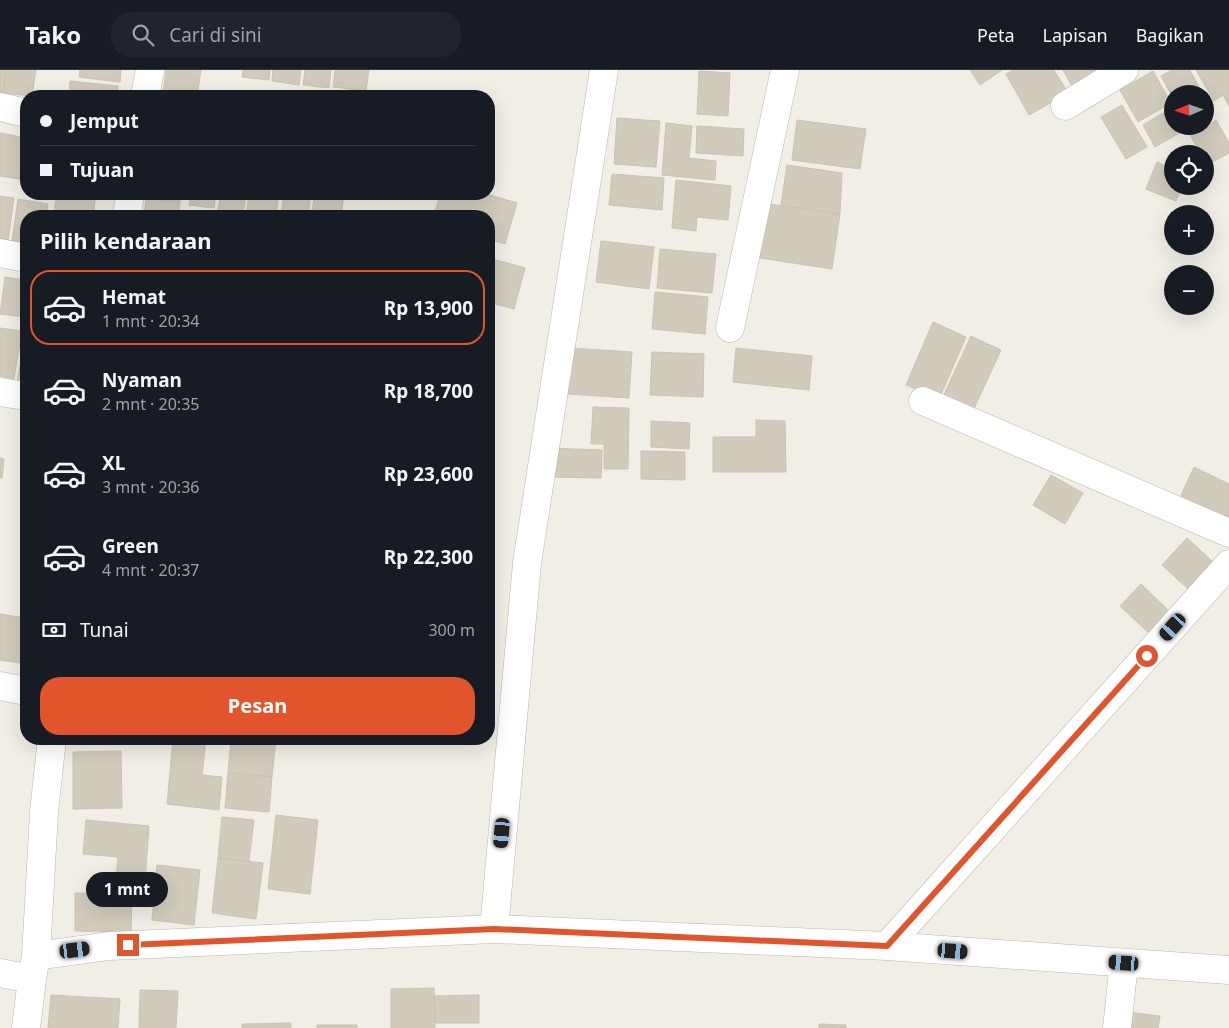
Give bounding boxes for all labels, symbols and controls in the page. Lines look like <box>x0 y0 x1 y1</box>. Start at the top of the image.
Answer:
search box <box>111 12 461 57</box>
text: Tako <box>25 18 81 51</box>
icon: search <box>129 21 157 49</box>
text: Cari di sini <box>169 22 262 48</box>
text: Peta <box>977 23 1015 47</box>
text: Lapisan <box>1043 23 1108 47</box>
text: Bagikan <box>1136 23 1204 47</box>
north arrow <box>1164 85 1214 135</box>
map controls <box>1164 85 1214 315</box>
text: Jemput <box>70 108 139 134</box>
button: locate <box>1164 145 1214 195</box>
text: Tujuan <box>70 157 134 183</box>
button: + <box>1164 205 1214 255</box>
text: Pilih kendaraan <box>40 225 212 255</box>
button: − <box>1164 265 1214 315</box>
text: Hemat <box>102 284 166 310</box>
icon: car <box>42 285 87 330</box>
text: Rp 13,900 <box>384 295 473 321</box>
text: 1 mnt · 20:34 <box>102 310 199 332</box>
text: Nyaman <box>102 367 182 393</box>
icon: car <box>42 368 87 413</box>
text: Rp 18,700 <box>384 378 473 404</box>
text: 2 mnt · 20:35 <box>102 393 199 415</box>
text: XL <box>102 450 125 476</box>
icon: car <box>42 451 87 496</box>
text: Rp 23,600 <box>384 461 473 487</box>
text: 3 mnt · 20:36 <box>102 476 199 498</box>
text: Green <box>102 533 159 559</box>
icon: car <box>42 534 87 579</box>
text: Rp 22,300 <box>384 544 473 570</box>
text: 4 mnt · 20:37 <box>102 559 199 581</box>
car <box>1157 611 1188 643</box>
icon: cash <box>40 616 68 644</box>
text: Tunai <box>80 617 129 643</box>
text: 300 m <box>428 619 475 641</box>
route start <box>1136 645 1158 667</box>
button: Pesan <box>40 677 475 735</box>
car <box>493 817 510 849</box>
callout: 1 mnt <box>87 872 169 908</box>
text: 1 mnt <box>104 878 150 900</box>
route end <box>117 934 139 956</box>
car <box>59 941 90 959</box>
car <box>937 942 968 960</box>
car <box>1108 954 1139 972</box>

